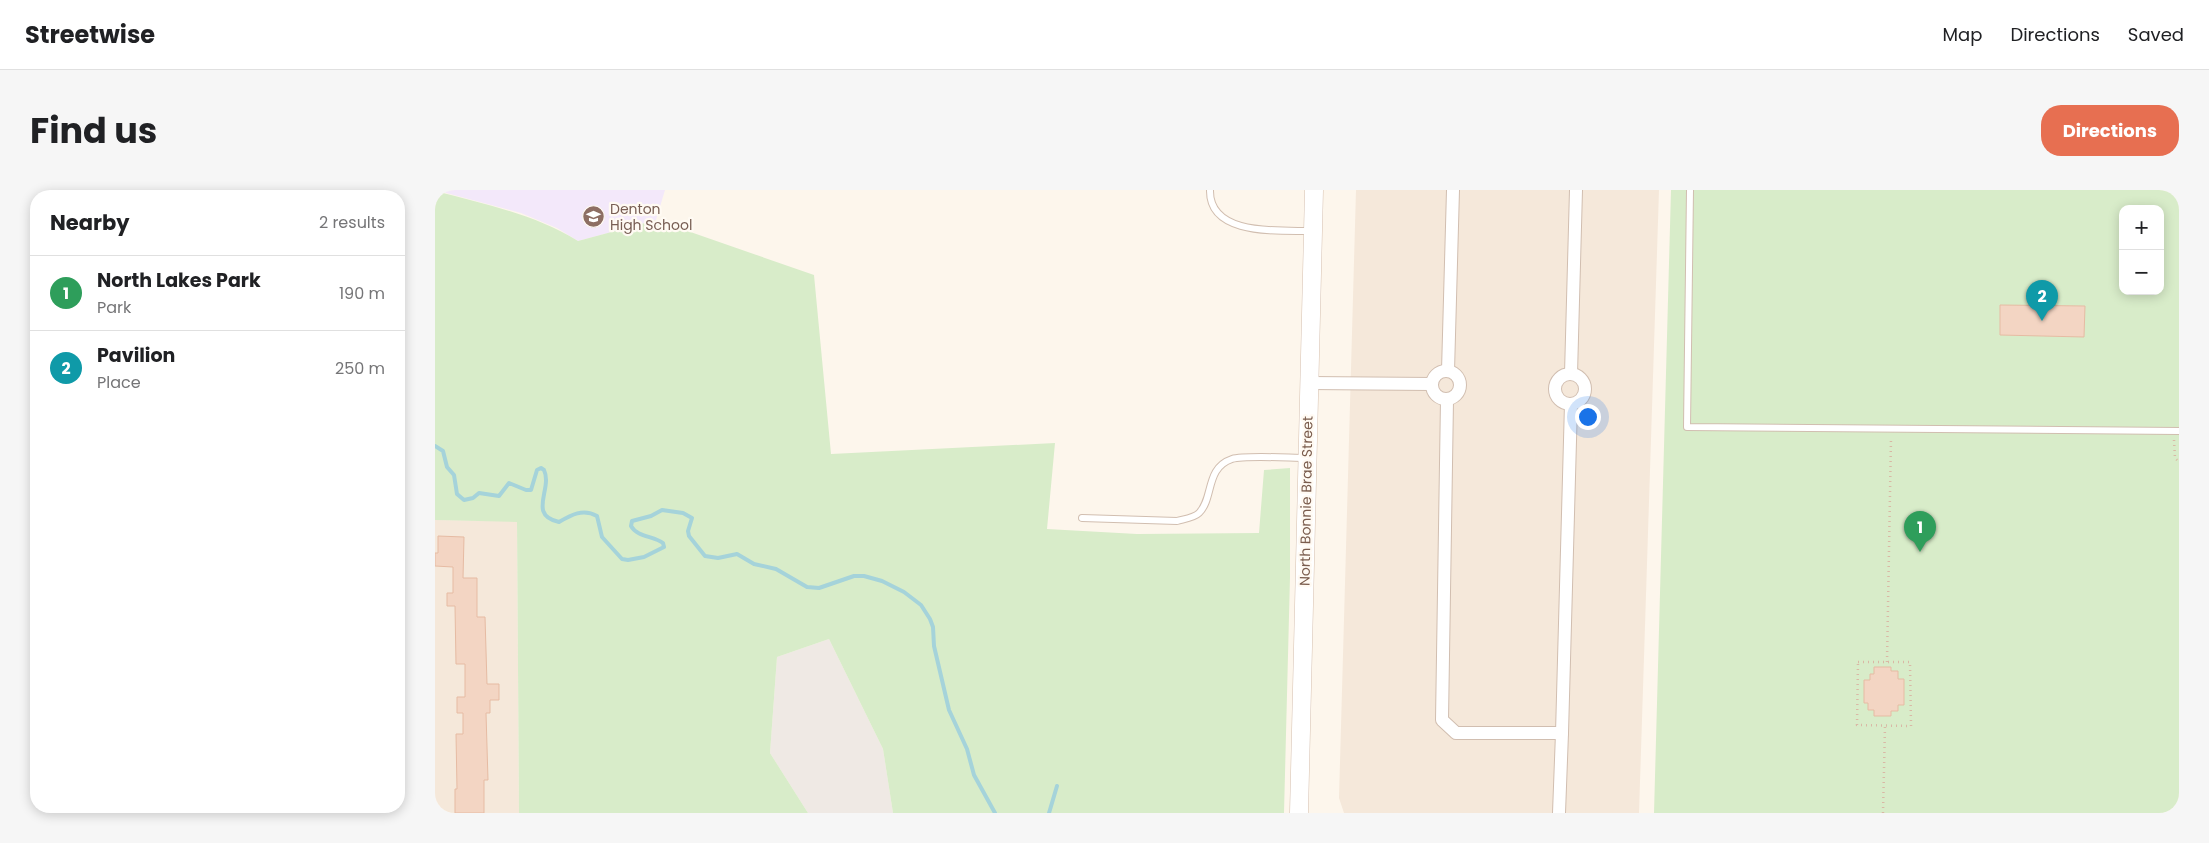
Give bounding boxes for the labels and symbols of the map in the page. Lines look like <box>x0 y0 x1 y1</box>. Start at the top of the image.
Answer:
place label: Denton High School <box>610 199 692 235</box>
school or university icon: Denton High School <box>582 205 606 229</box>
pin: 2 <box>2026 280 2058 321</box>
your location <box>1575 404 1601 430</box>
street label: North Bonnie Brae Street <box>1295 416 1317 586</box>
pin: 1 <box>1904 511 1936 552</box>

